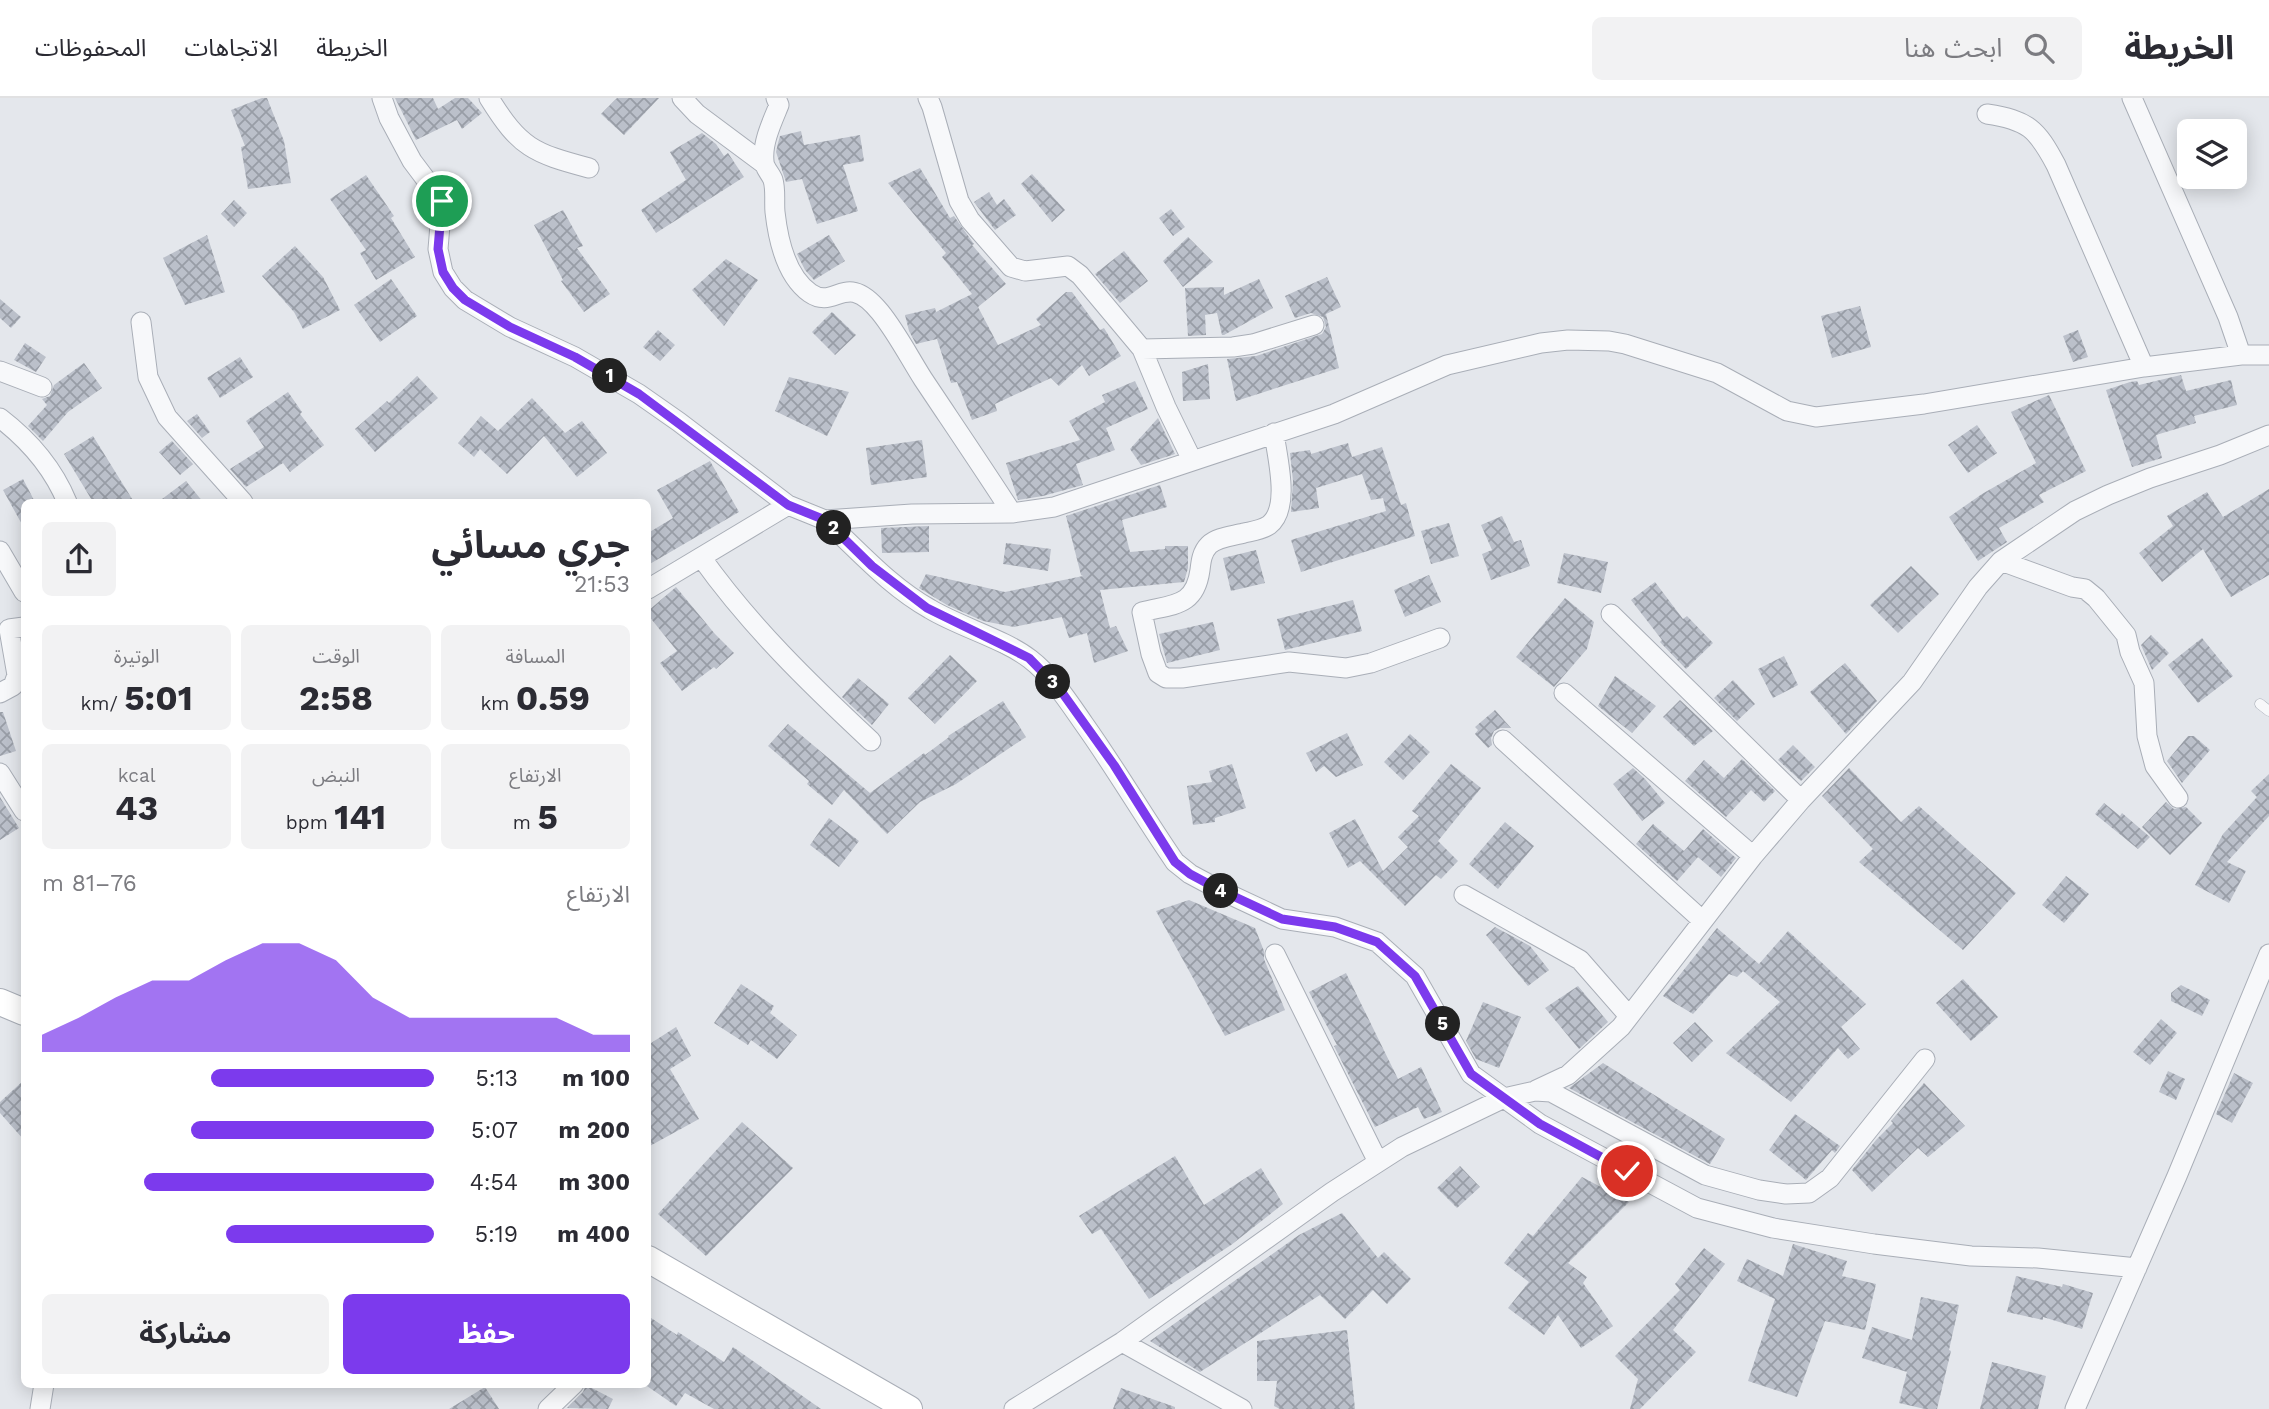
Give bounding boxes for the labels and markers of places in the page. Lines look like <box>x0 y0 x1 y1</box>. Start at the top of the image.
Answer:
pin <box>412 171 472 231</box>
pin: 1 <box>592 358 628 394</box>
pin: 2 <box>816 510 852 546</box>
pin: 3 <box>1036 664 1070 700</box>
pin: 4 <box>1204 874 1238 908</box>
pin: 5 <box>1426 1006 1460 1042</box>
pin <box>1597 1141 1657 1201</box>

